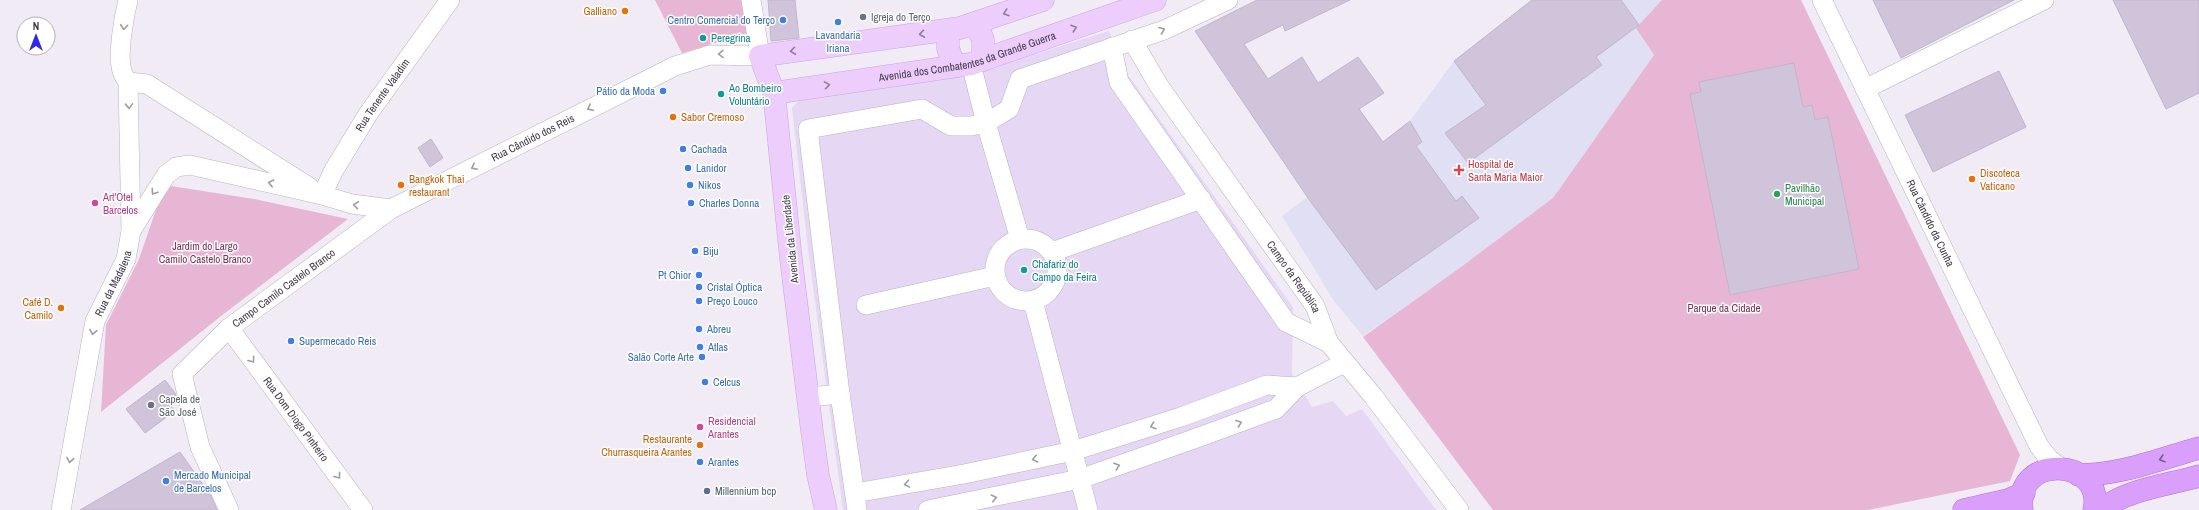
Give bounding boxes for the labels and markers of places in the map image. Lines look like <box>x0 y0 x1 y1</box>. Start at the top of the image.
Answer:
place label: Galliano <box>583 4 617 18</box>
marker: Galliano <box>620 6 630 16</box>
place label: Igreja do Terço <box>871 10 931 24</box>
marker: Igreja do Terço <box>858 12 868 22</box>
place label: Centro Comercial do Terço <box>667 13 775 27</box>
marker: Centro Comercial do Terço <box>778 15 788 25</box>
marker: Lavandaria Iriana <box>833 17 843 27</box>
place label: Lavandaria Iriana <box>815 28 861 55</box>
place label: Peregrina <box>711 31 751 45</box>
marker: Peregrina <box>698 33 708 43</box>
place label: Ao Bombeiro Voluntário <box>728 81 782 108</box>
place label: Pátio da Moda <box>596 84 655 98</box>
marker: Pátio da Moda <box>658 86 668 96</box>
marker: Ao Bombeiro Voluntário <box>716 89 726 99</box>
place label: Sabor Cremoso <box>681 110 744 124</box>
marker: Sabor Cremoso <box>668 112 678 122</box>
place label: Cachada <box>691 142 727 156</box>
marker: Cachada <box>678 144 688 154</box>
place label: Hospital de Santa Maria Maior <box>1468 157 1543 184</box>
place label: Lanidor <box>696 161 727 175</box>
marker: Lanidor <box>683 163 693 173</box>
marker: Hospital de Santa Maria Maior <box>1453 164 1465 176</box>
place label: Discoteca Vaticano <box>1980 166 2020 193</box>
place label: Bangkok Thai restaurant <box>409 172 465 199</box>
marker: Discoteca Vaticano <box>1967 174 1977 184</box>
place label: Nikos <box>698 178 722 192</box>
marker: Bangkok Thai restaurant <box>396 180 406 190</box>
marker: Nikos <box>685 180 695 190</box>
place label: Pavilhão Municipal <box>1785 181 1824 208</box>
marker: Pavilhão Municipal <box>1772 189 1782 199</box>
place label: Art'Otel Barcelos <box>102 190 139 217</box>
place label: Charles Donna <box>699 196 759 210</box>
marker: Art'Otel Barcelos <box>90 198 100 208</box>
marker: Charles Donna <box>686 198 696 208</box>
place label: Biju <box>703 244 719 258</box>
marker: Biju <box>690 246 700 256</box>
place label: Chafariz do Campo da Feira <box>1032 257 1097 284</box>
marker: Chafariz do Campo da Feira <box>1019 265 1029 275</box>
place label: Pt Chior <box>658 268 691 282</box>
marker: Pt Chior <box>694 270 704 280</box>
place label: Cristal Óptica <box>707 280 762 294</box>
marker: Cristal Óptica <box>694 282 704 292</box>
place label: Preço Louco <box>707 294 758 308</box>
place label: Café D. Camilo <box>22 295 53 322</box>
marker: Preço Louco <box>694 296 704 306</box>
marker: Café D. Camilo <box>56 303 66 313</box>
place label: Abreu <box>706 322 731 336</box>
marker: Abreu <box>694 324 704 334</box>
place label: Supermecado Reis <box>299 334 377 348</box>
marker: Supermecado Reis <box>286 336 296 346</box>
place label: Atlas <box>707 340 729 354</box>
marker: Atlas <box>695 342 705 352</box>
place label: Salão Corte Arte <box>628 350 694 364</box>
marker: Salão Corte Arte <box>697 352 707 362</box>
place label: Celcus <box>713 375 741 389</box>
marker: Celcus <box>700 377 710 387</box>
place label: Capela de São José <box>159 392 200 419</box>
marker: Capela de São José <box>146 400 156 410</box>
place label: Residencial Arantes <box>707 414 756 441</box>
marker: Residencial Arantes <box>695 422 705 432</box>
place label: Restaurante Churrasqueira Arantes <box>601 432 692 459</box>
marker: Restaurante Churrasqueira Arantes <box>695 440 705 450</box>
place label: Arantes <box>707 455 740 469</box>
marker: Arantes <box>695 457 705 467</box>
place label: Mercado Municipal de Barcelos <box>174 468 251 495</box>
marker: Mercado Municipal de Barcelos <box>161 476 171 486</box>
place label: Millennium bcp <box>715 484 776 498</box>
marker: Millennium bcp <box>702 486 712 496</box>

